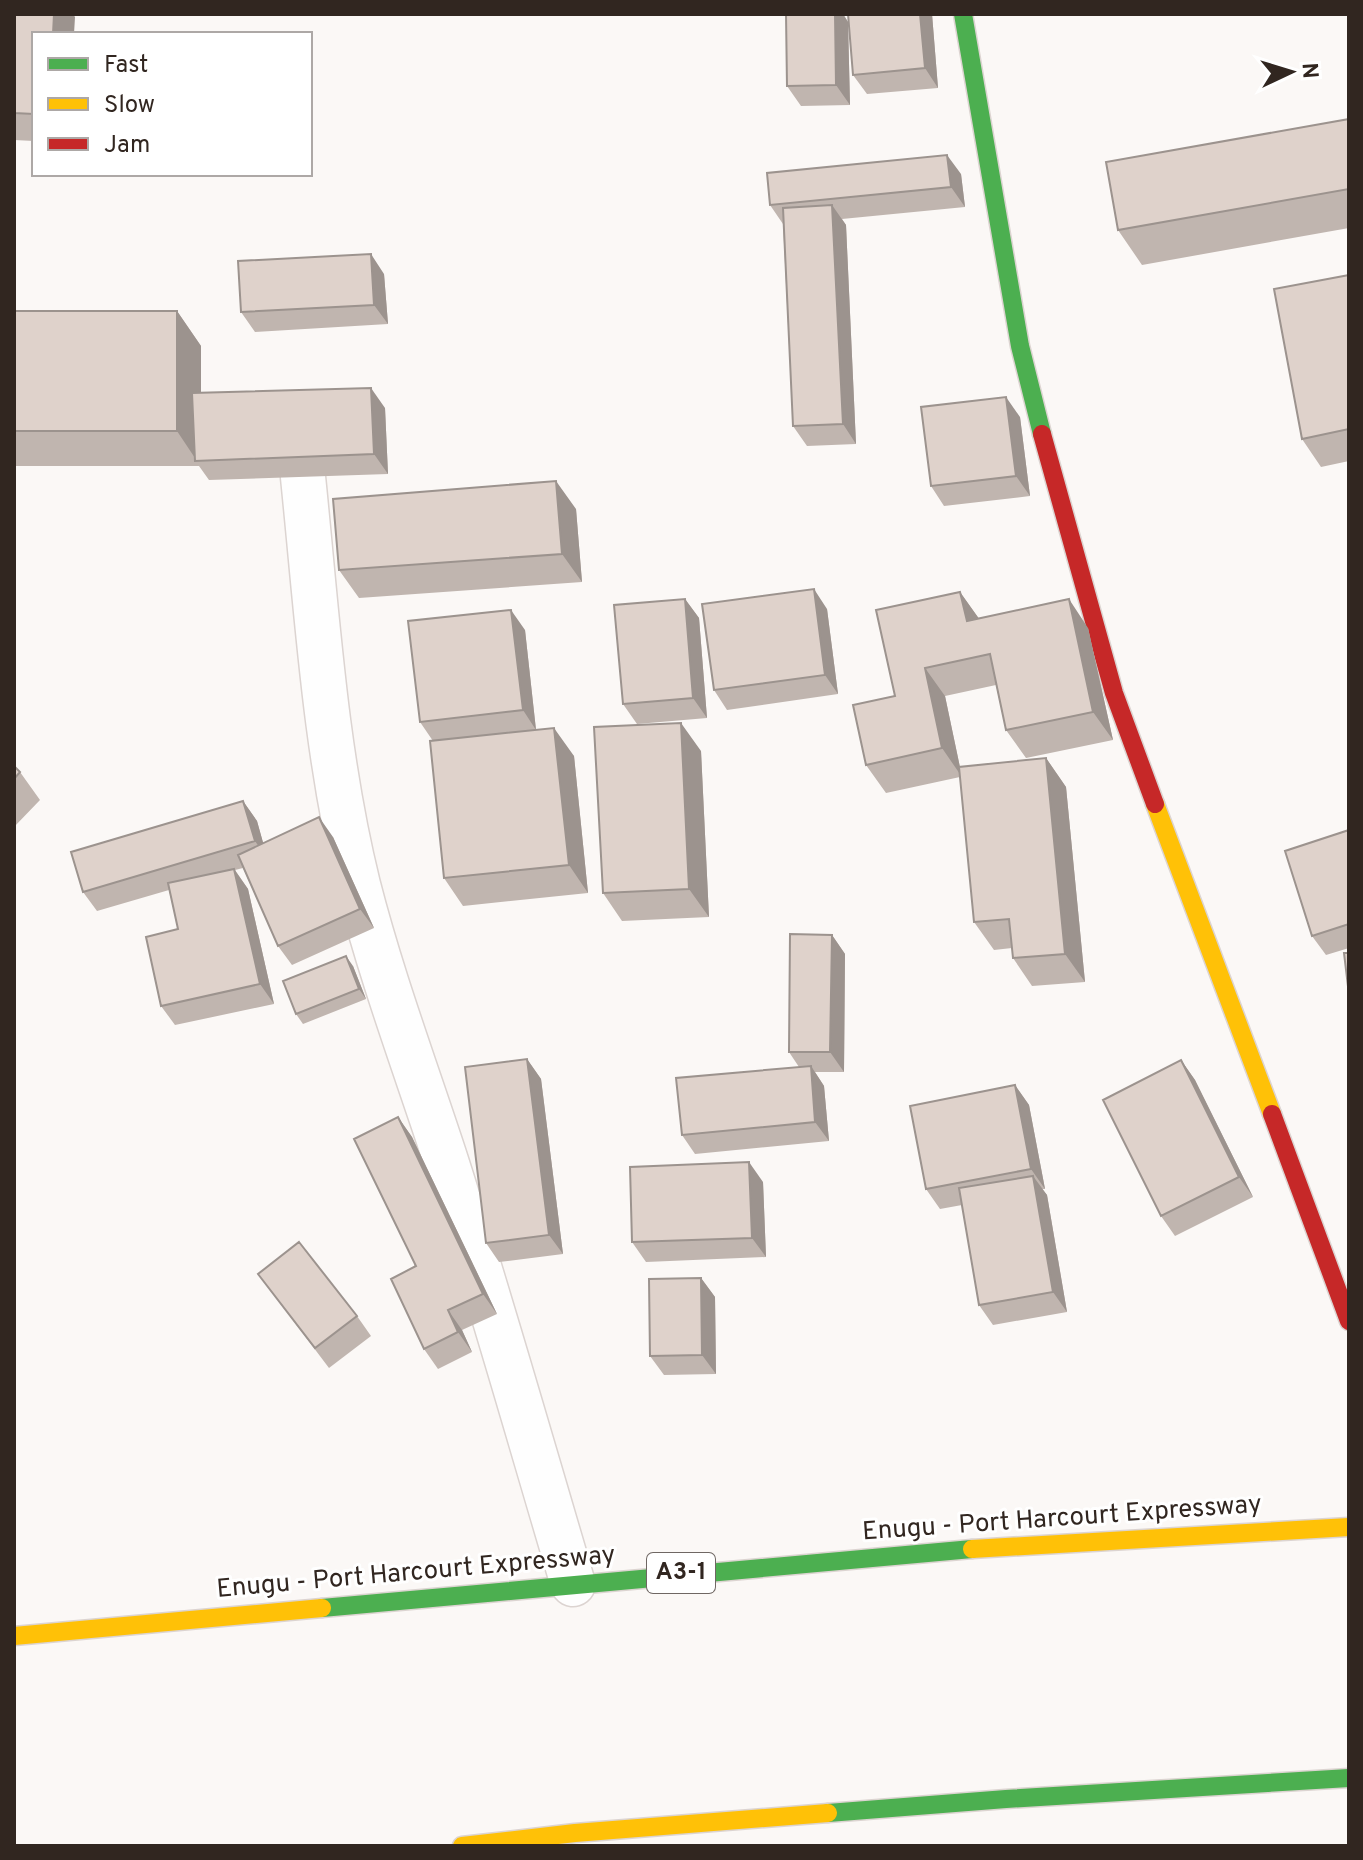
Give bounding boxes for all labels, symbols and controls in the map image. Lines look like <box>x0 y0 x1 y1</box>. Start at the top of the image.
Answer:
legend <box>32 32 312 176</box>
north arrow <box>1251 32 1331 112</box>
text: Fast <box>104 51 148 81</box>
text: N <box>1294 62 1322 80</box>
text: Slow <box>104 91 155 121</box>
text: Jam <box>104 131 150 161</box>
street label: Enugu - Port Harcourt Expressway <box>861 1489 1263 1549</box>
street label: Enugu - Port Harcourt Expressway <box>215 1539 617 1607</box>
road number: A3-1 <box>647 1553 715 1593</box>

